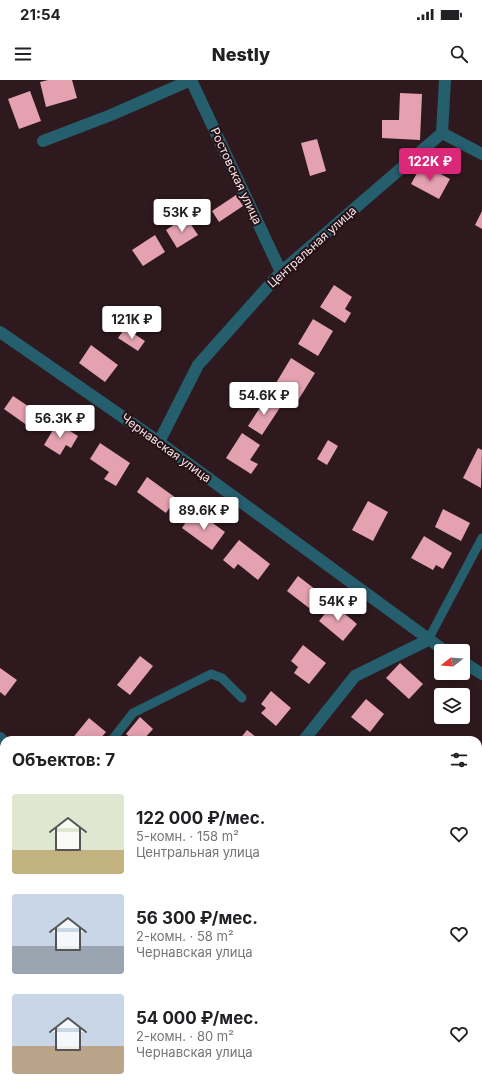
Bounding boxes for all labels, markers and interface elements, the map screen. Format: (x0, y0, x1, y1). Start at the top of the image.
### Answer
text: 21:54 (20, 5, 61, 24)
icon: menu (12, 43, 34, 65)
icon: search (448, 43, 470, 65)
text: Nestly (212, 44, 270, 65)
street label: Ростовская улица (207, 125, 265, 227)
pin: 122K ₽ (397, 148, 463, 182)
text: 122K ₽ (408, 153, 452, 169)
pin: 53K ₽ (154, 199, 210, 233)
street label: Центральная улица (264, 203, 359, 290)
text: 53K ₽ (163, 204, 201, 220)
pin: 121K ₽ (99, 306, 165, 340)
text: 121K ₽ (111, 311, 153, 327)
pin: 54.6K ₽ (227, 382, 301, 416)
text: 54.6K ₽ (238, 387, 290, 403)
pin: 56.3K ₽ (23, 405, 97, 439)
text: 56.3K ₽ (35, 410, 85, 426)
street label: Чернавская улица (118, 410, 214, 485)
pin: 89.6K ₽ (167, 497, 241, 531)
text: 89.6K ₽ (179, 502, 230, 518)
pin: 54K ₽ (310, 588, 366, 622)
text: 54K ₽ (318, 593, 358, 609)
north arrow (434, 644, 470, 680)
map controls (434, 644, 470, 724)
button: layers (434, 688, 470, 724)
icon: filters (448, 749, 470, 771)
text: Объектов: 7 (12, 750, 115, 770)
text: 122 000 ₽/мес. (136, 808, 265, 828)
icon: home (44, 810, 92, 858)
icon: heart (448, 823, 470, 845)
text: 5-комн. · 158 m² (136, 828, 239, 844)
text: Центральная улица (136, 844, 260, 860)
text: 56 300 ₽/мес. (136, 908, 258, 928)
icon: home (44, 910, 92, 958)
icon: heart (448, 923, 470, 945)
text: 2-комн. · 58 m² (136, 928, 234, 944)
text: Чернавская улица (136, 944, 253, 960)
text: 54 000 ₽/мес. (136, 1008, 259, 1028)
icon: home (44, 1010, 92, 1058)
icon: heart (448, 1023, 470, 1045)
text: 2-комн. · 80 m² (136, 1028, 234, 1044)
text: Чернавская улица (136, 1044, 253, 1060)

